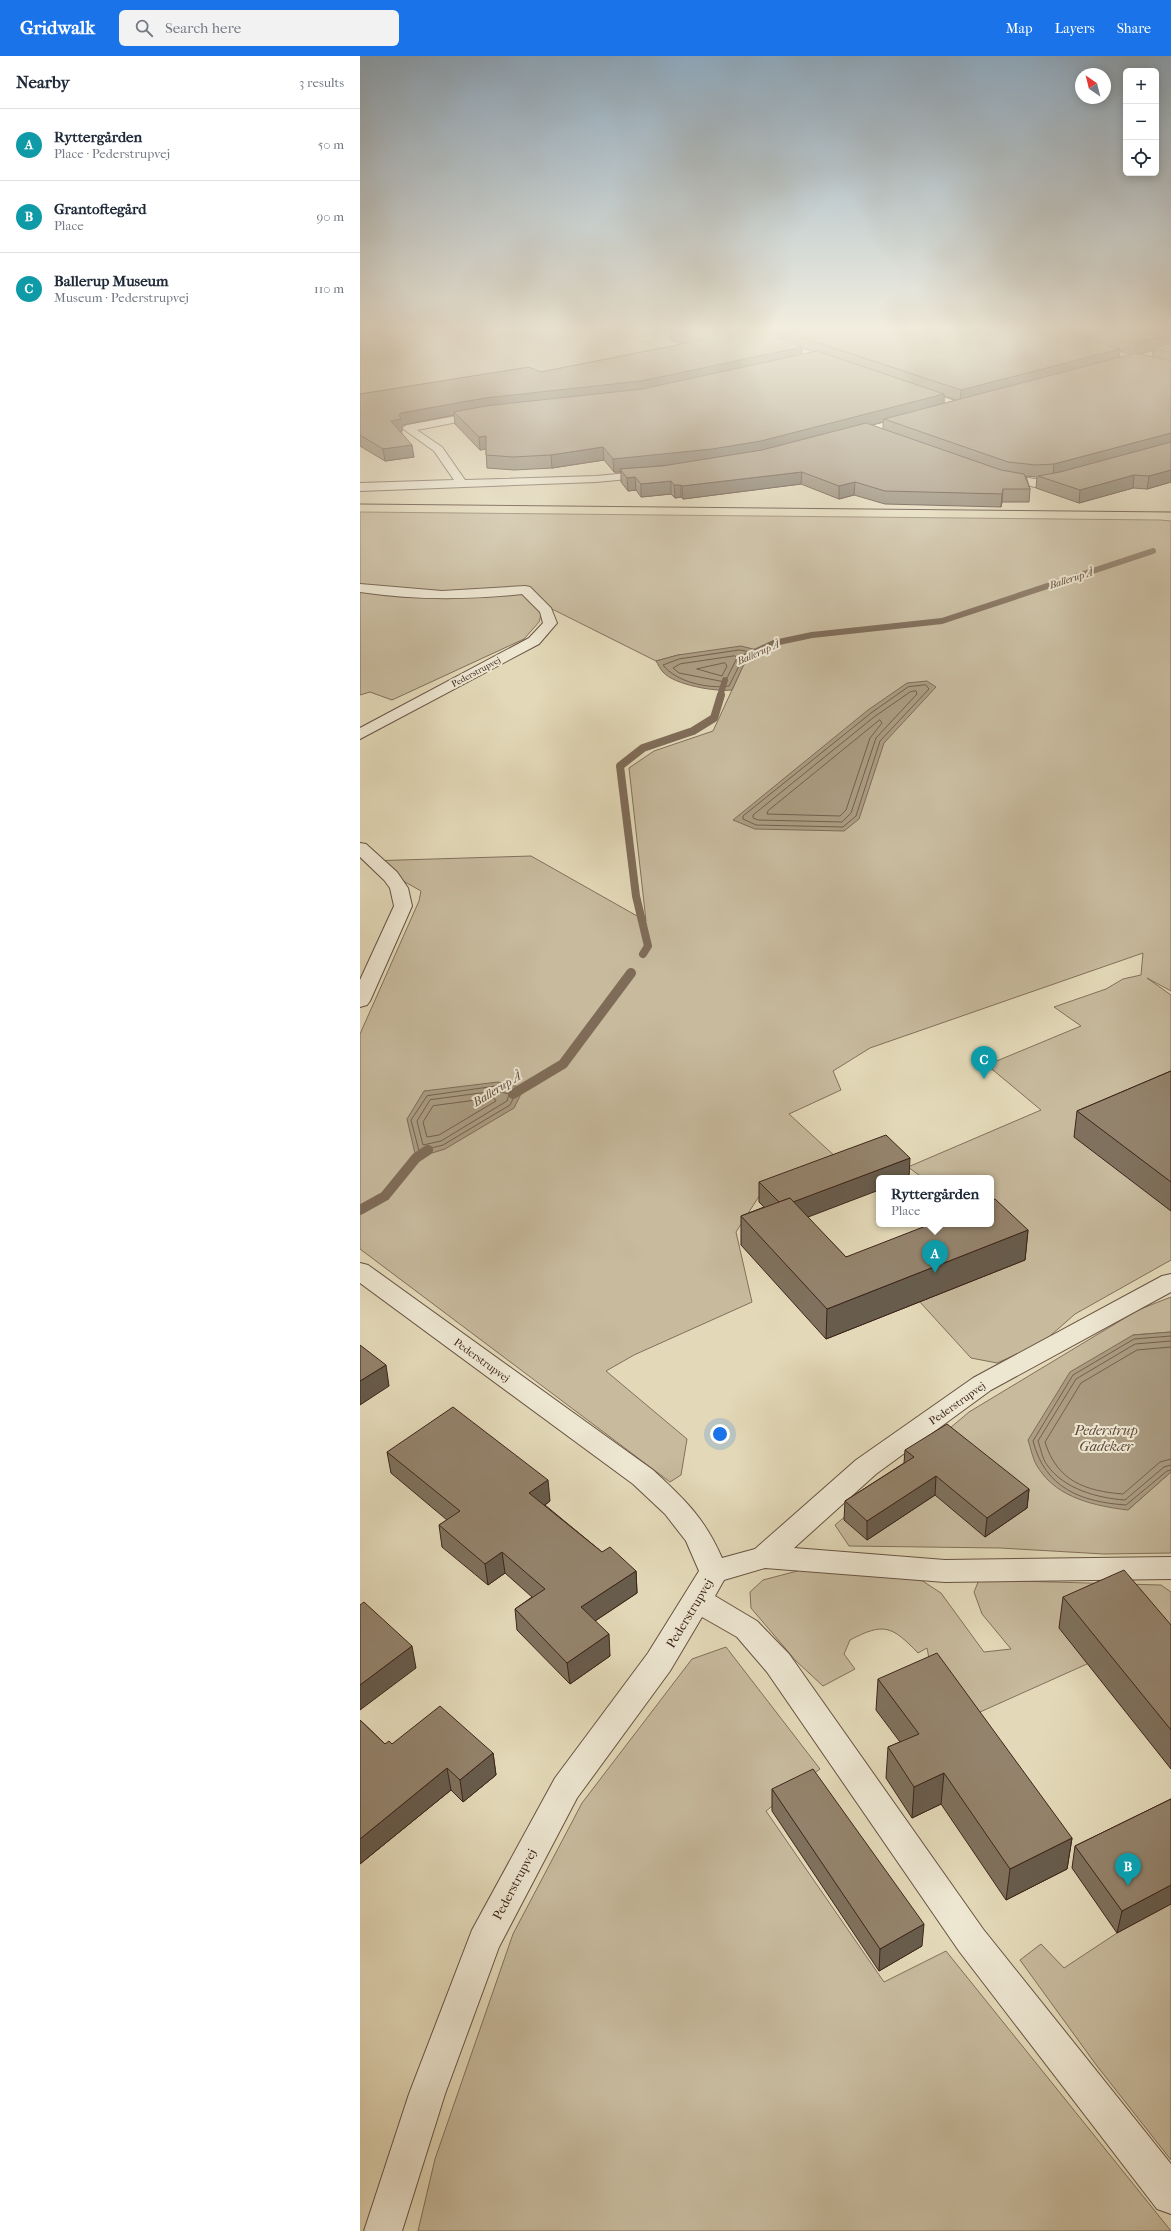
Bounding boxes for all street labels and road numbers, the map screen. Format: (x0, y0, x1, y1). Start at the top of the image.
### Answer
street label: Pederstrupvej (450, 655, 502, 689)
street label: Pederstrupvej (451, 1336, 512, 1385)
street label: Pederstrupvej (926, 1379, 988, 1428)
street label: Pederstrupvej (663, 1576, 716, 1651)
street label: Pederstrupvej (489, 1846, 539, 1922)

